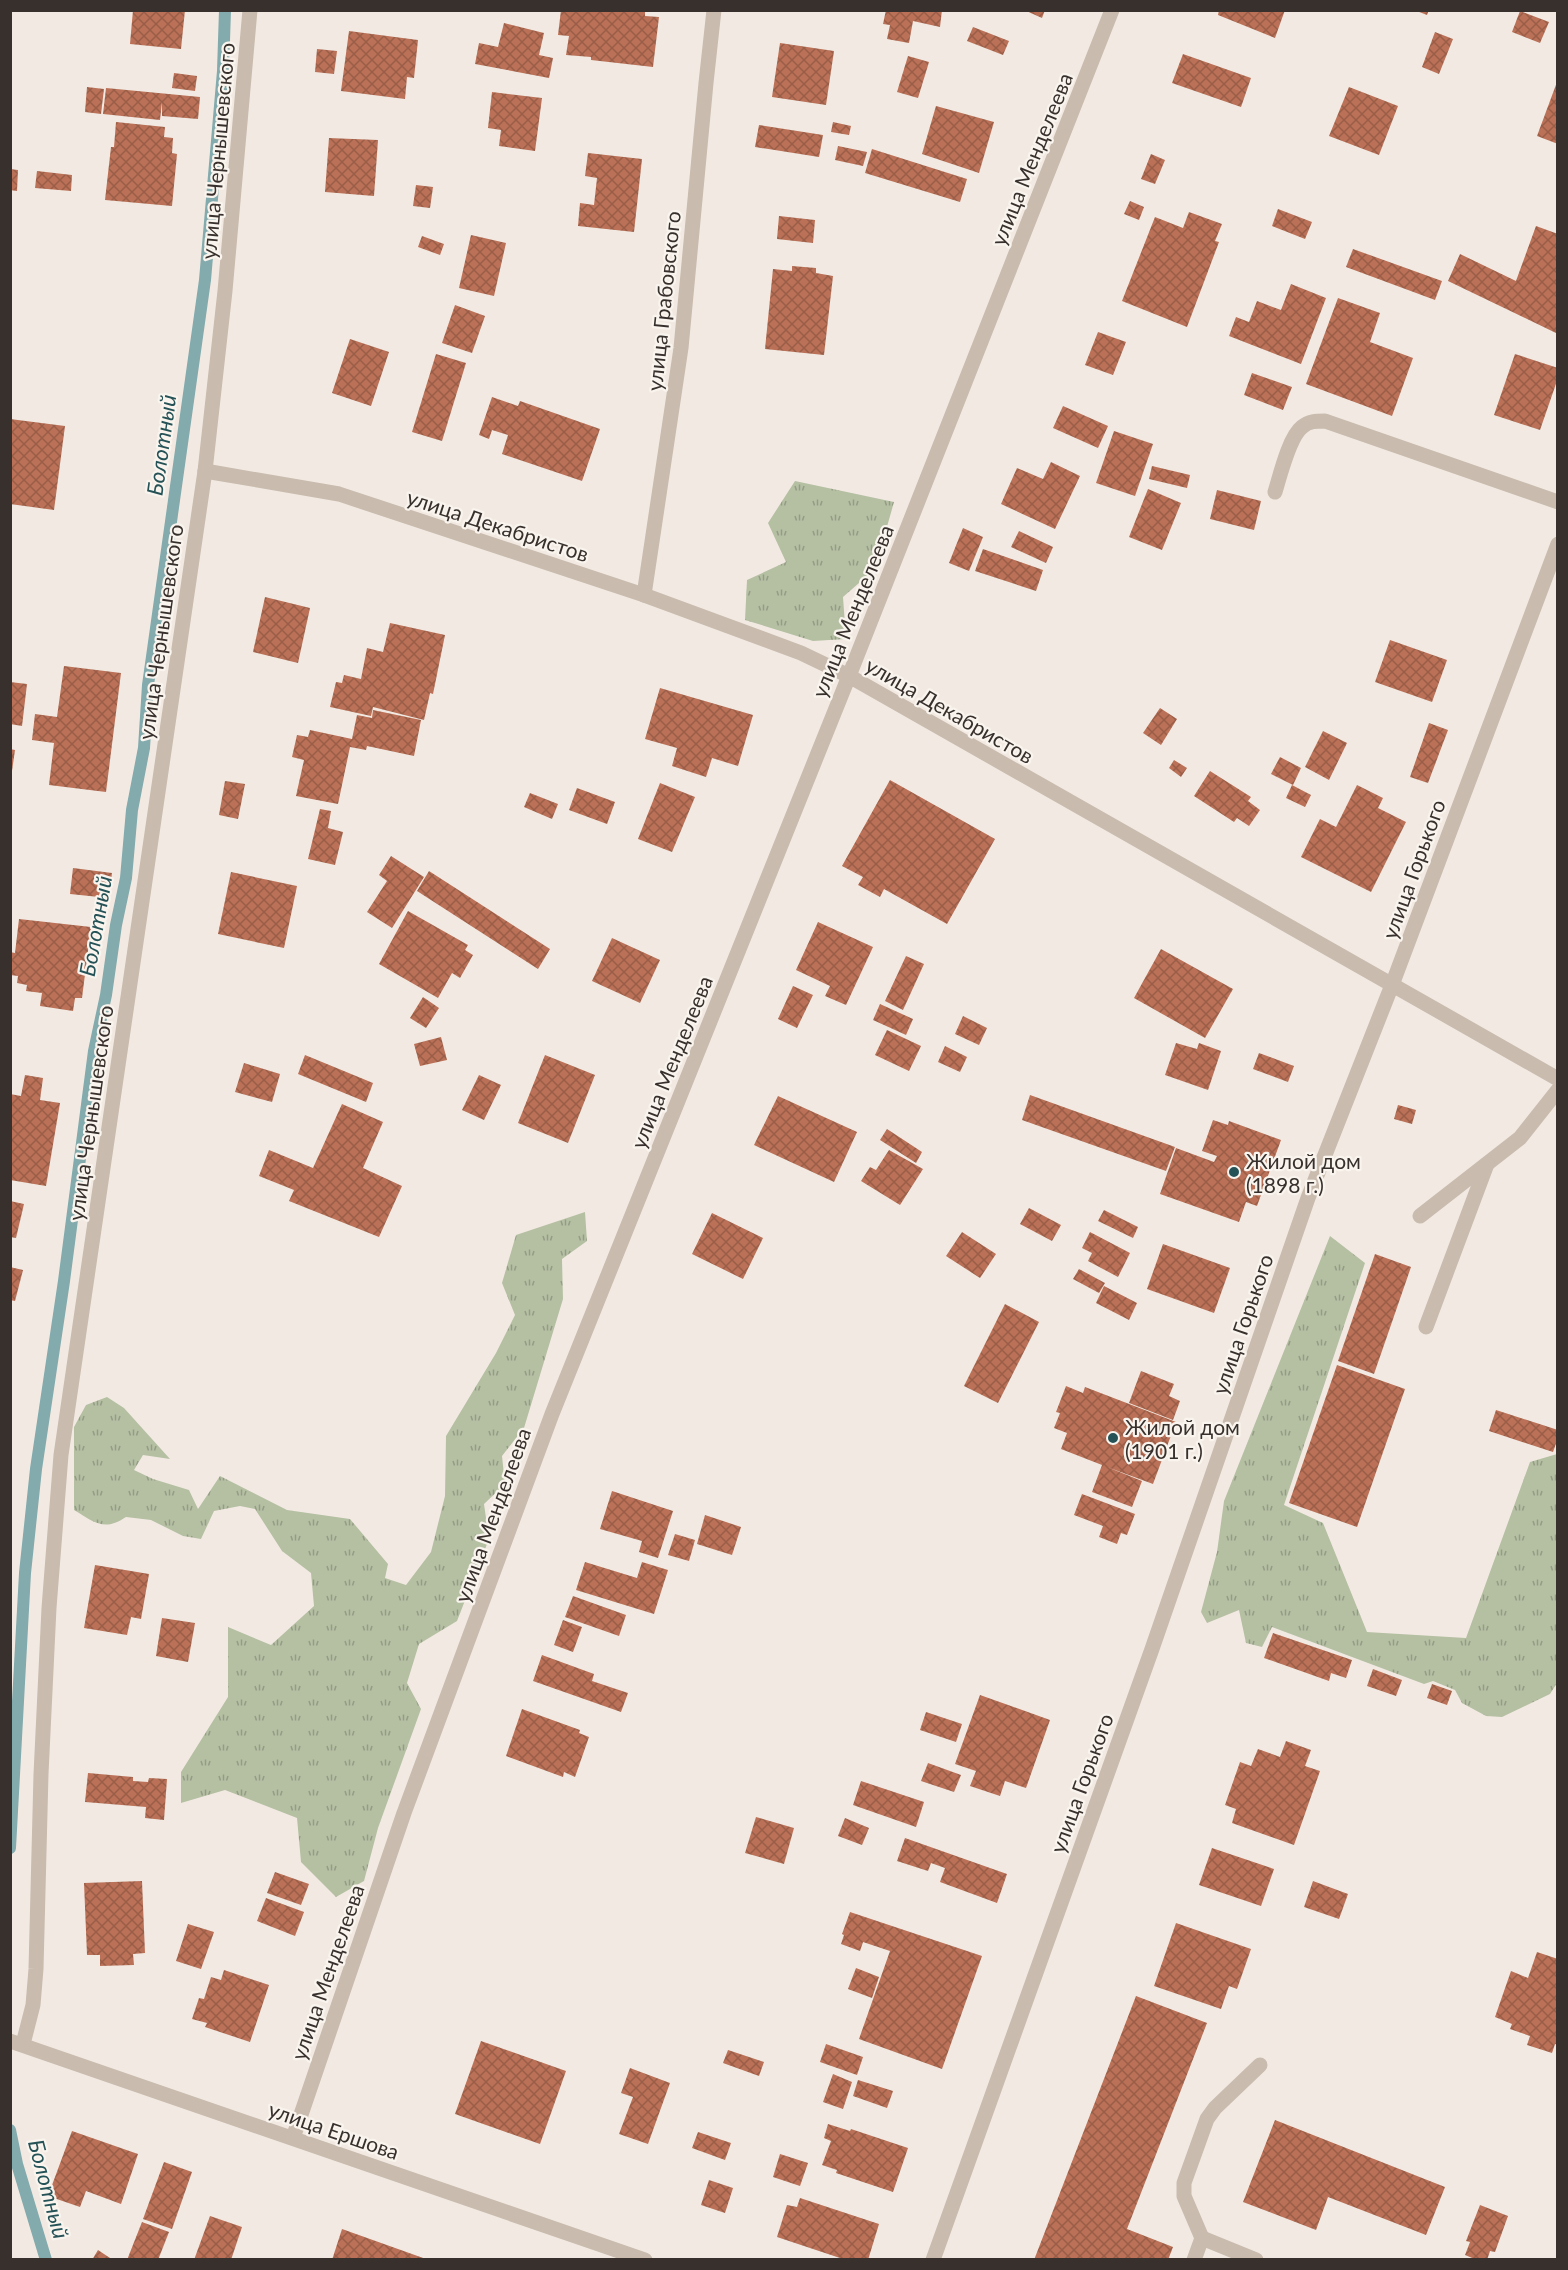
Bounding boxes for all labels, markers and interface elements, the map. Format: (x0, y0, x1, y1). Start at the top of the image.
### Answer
street label: улица Чернышевского (195, 42, 239, 260)
street label: улица Менделеева (985, 69, 1077, 249)
street label: улица Грабовского (641, 210, 685, 392)
water label: Болотный (141, 393, 181, 497)
street label: улица Декабристов (404, 484, 592, 566)
street label: улица Менделеева (806, 521, 898, 701)
street label: улица Чернышевского (132, 523, 188, 741)
street label: улица Декабристов (862, 652, 1038, 768)
street label: улица Горького (1376, 796, 1450, 942)
water label: Болотный (73, 874, 117, 978)
street label: улица Менделеева (625, 972, 717, 1152)
street label: улица Чернышевского (62, 1004, 118, 1222)
place label: Жилой дом (1898 г.) (1246, 1148, 1361, 1197)
marker: Жилой дом (1898 г.) (1227, 1165, 1241, 1179)
street label: улица Горького (1206, 1251, 1278, 1397)
place label: Жилой дом (1901 г.) (1125, 1414, 1240, 1463)
street label: улица Менделеева (449, 1424, 535, 1606)
marker: Жилой дом (1901 г.) (1106, 1431, 1120, 1445)
street label: улица Горького (1044, 1710, 1118, 1856)
street label: улица Менделеева (285, 1881, 369, 2063)
street label: улица Ершова (265, 2096, 403, 2164)
water label: Болотный (23, 2136, 75, 2242)

